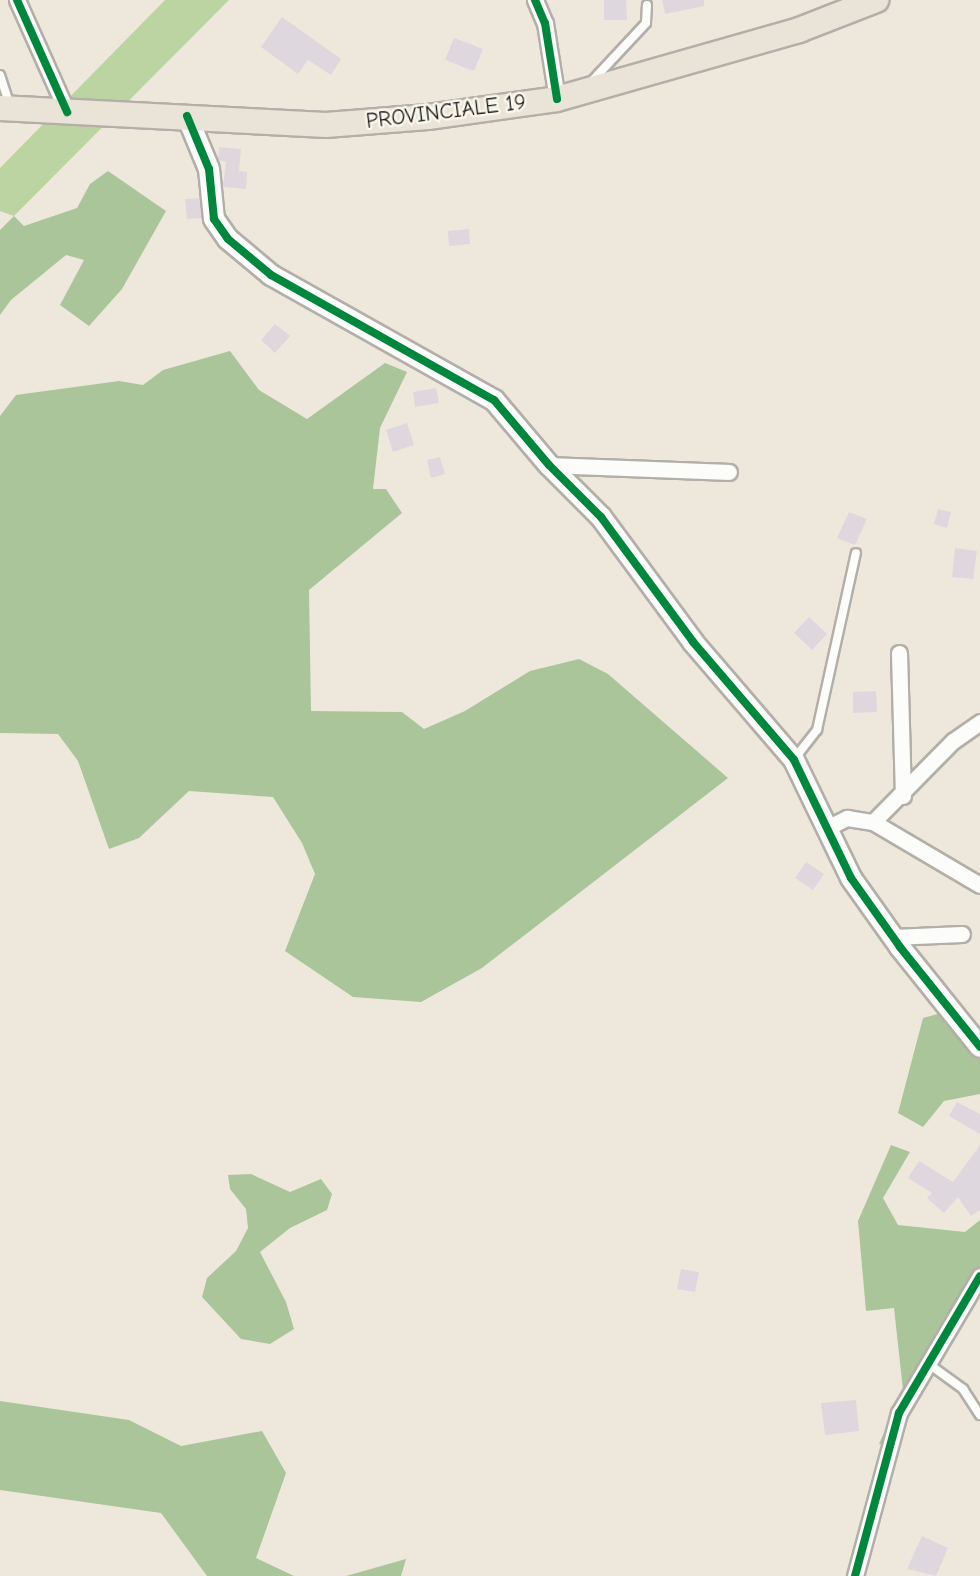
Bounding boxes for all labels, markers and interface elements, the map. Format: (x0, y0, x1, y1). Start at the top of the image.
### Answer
street label: PROVINCIALE 19 (365, 89, 527, 135)

